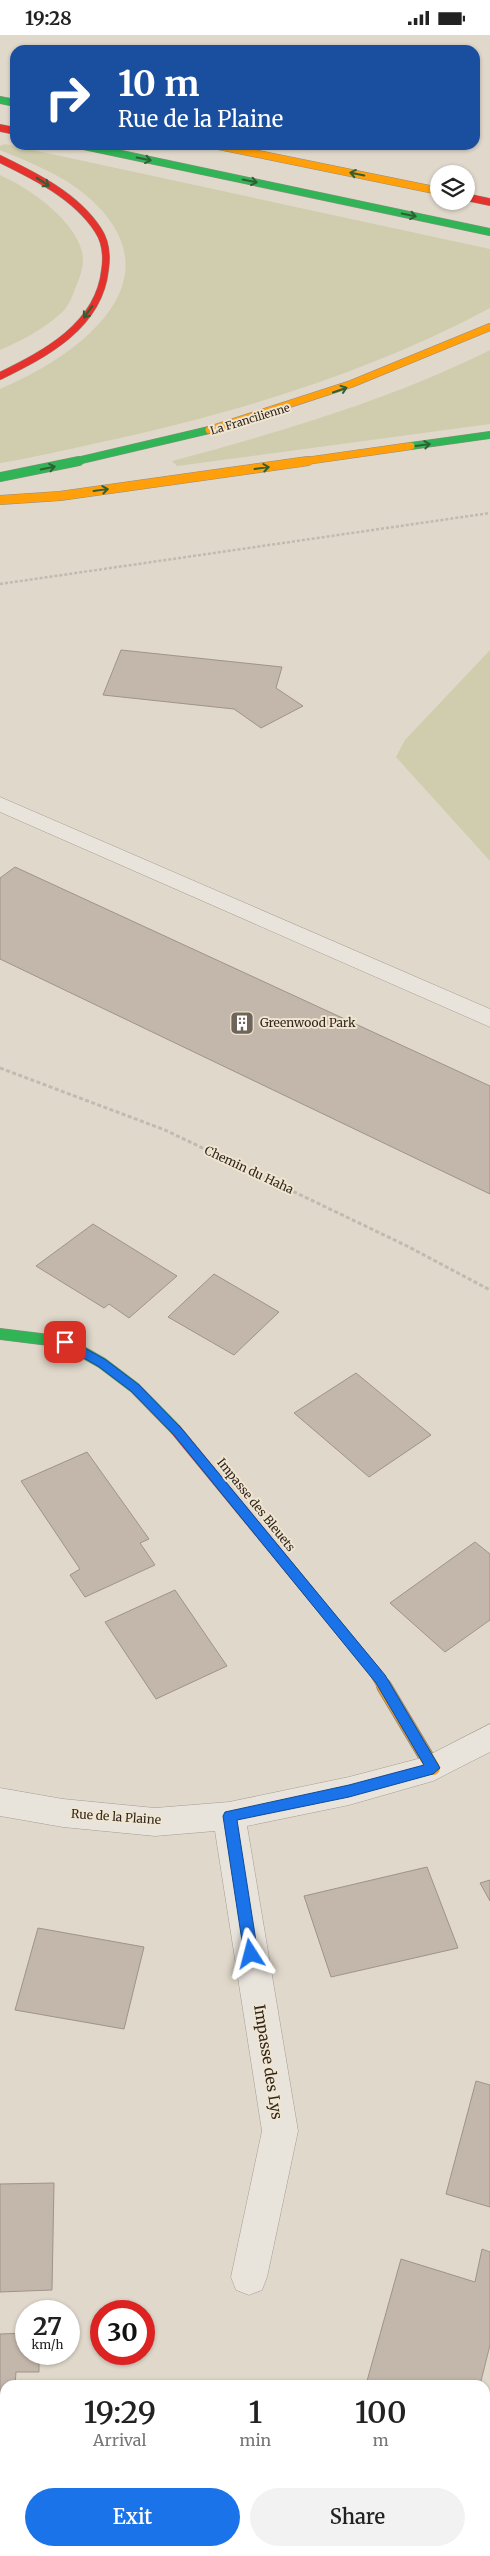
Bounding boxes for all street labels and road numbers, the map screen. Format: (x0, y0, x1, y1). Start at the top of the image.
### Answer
street label: La Francilienne (209, 400, 292, 438)
street label: Chemin du Haha (202, 1142, 297, 1197)
street label: Impasse des Bleuets (214, 1455, 299, 1554)
street label: Rue de la Plaine (71, 1806, 161, 1827)
street label: Impasse des Lys (250, 2003, 287, 2121)

